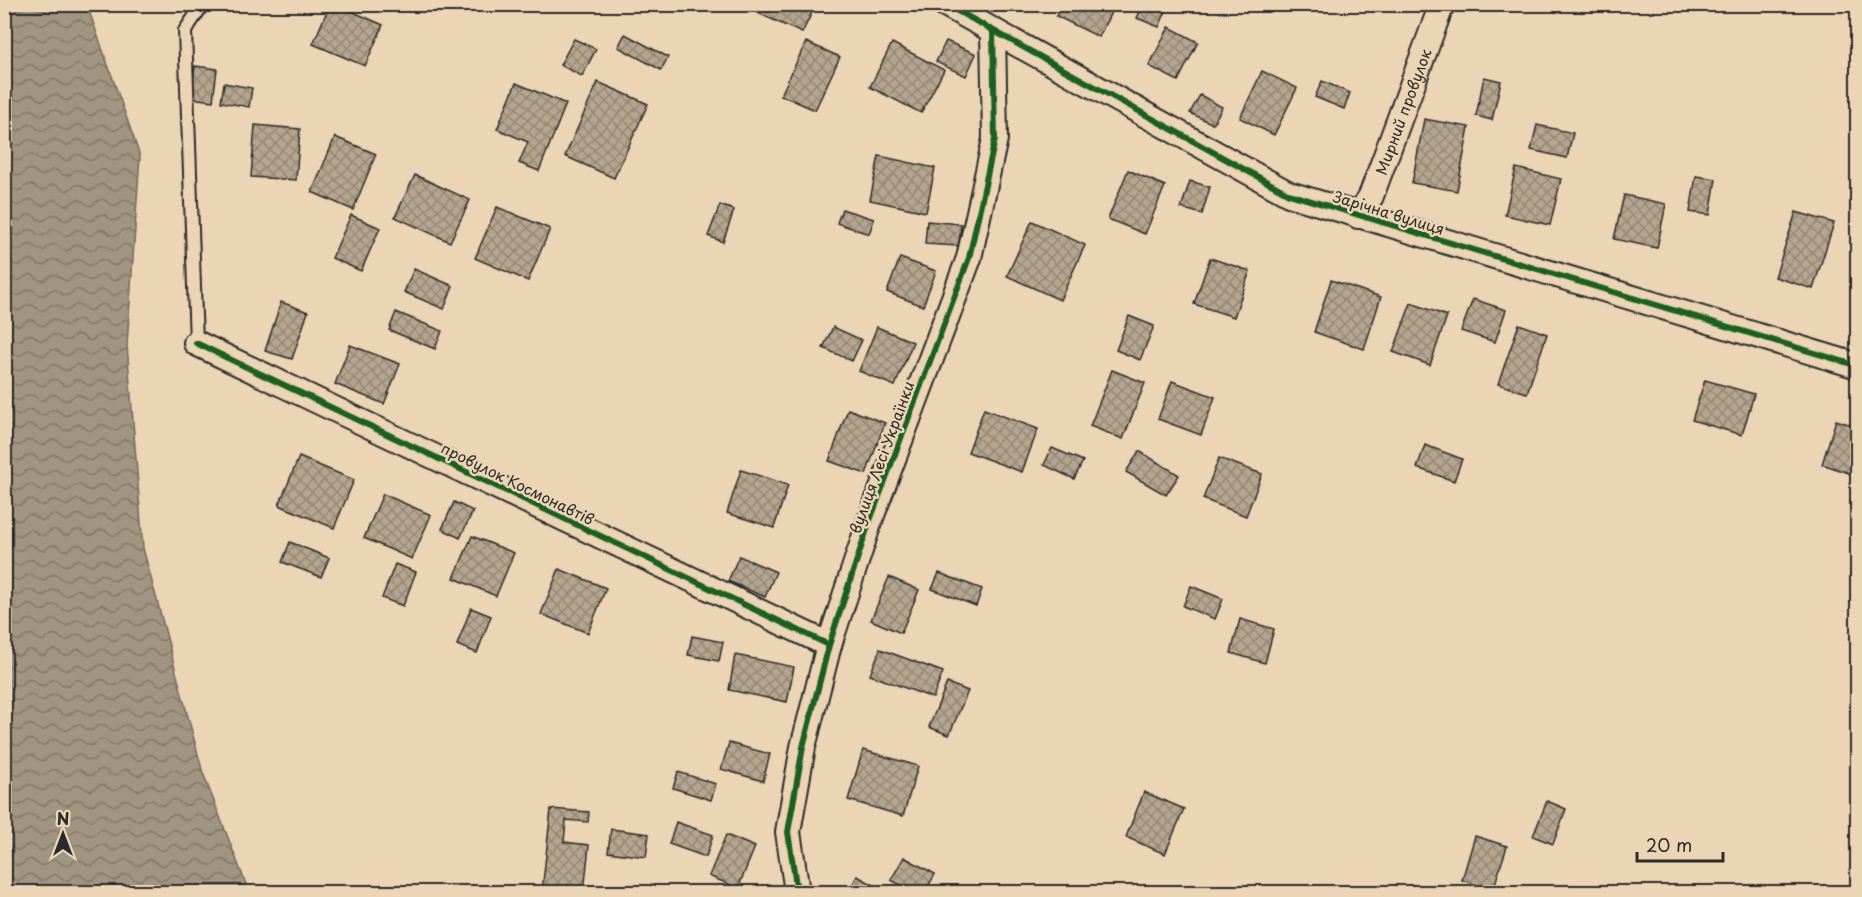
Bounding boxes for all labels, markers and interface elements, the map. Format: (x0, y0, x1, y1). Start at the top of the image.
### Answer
street label: Мирний провулок (1368, 45, 1436, 178)
street label: Зарічна вулиця (1331, 184, 1447, 240)
street label: вулиця Лесі Українки (843, 378, 919, 536)
street label: провулок Космонавтів (438, 436, 599, 530)
north arrow (33, 804, 93, 864)
text: N (57, 806, 69, 830)
scale bar (1637, 825, 1722, 863)
text: 20 m (1646, 831, 1692, 858)

